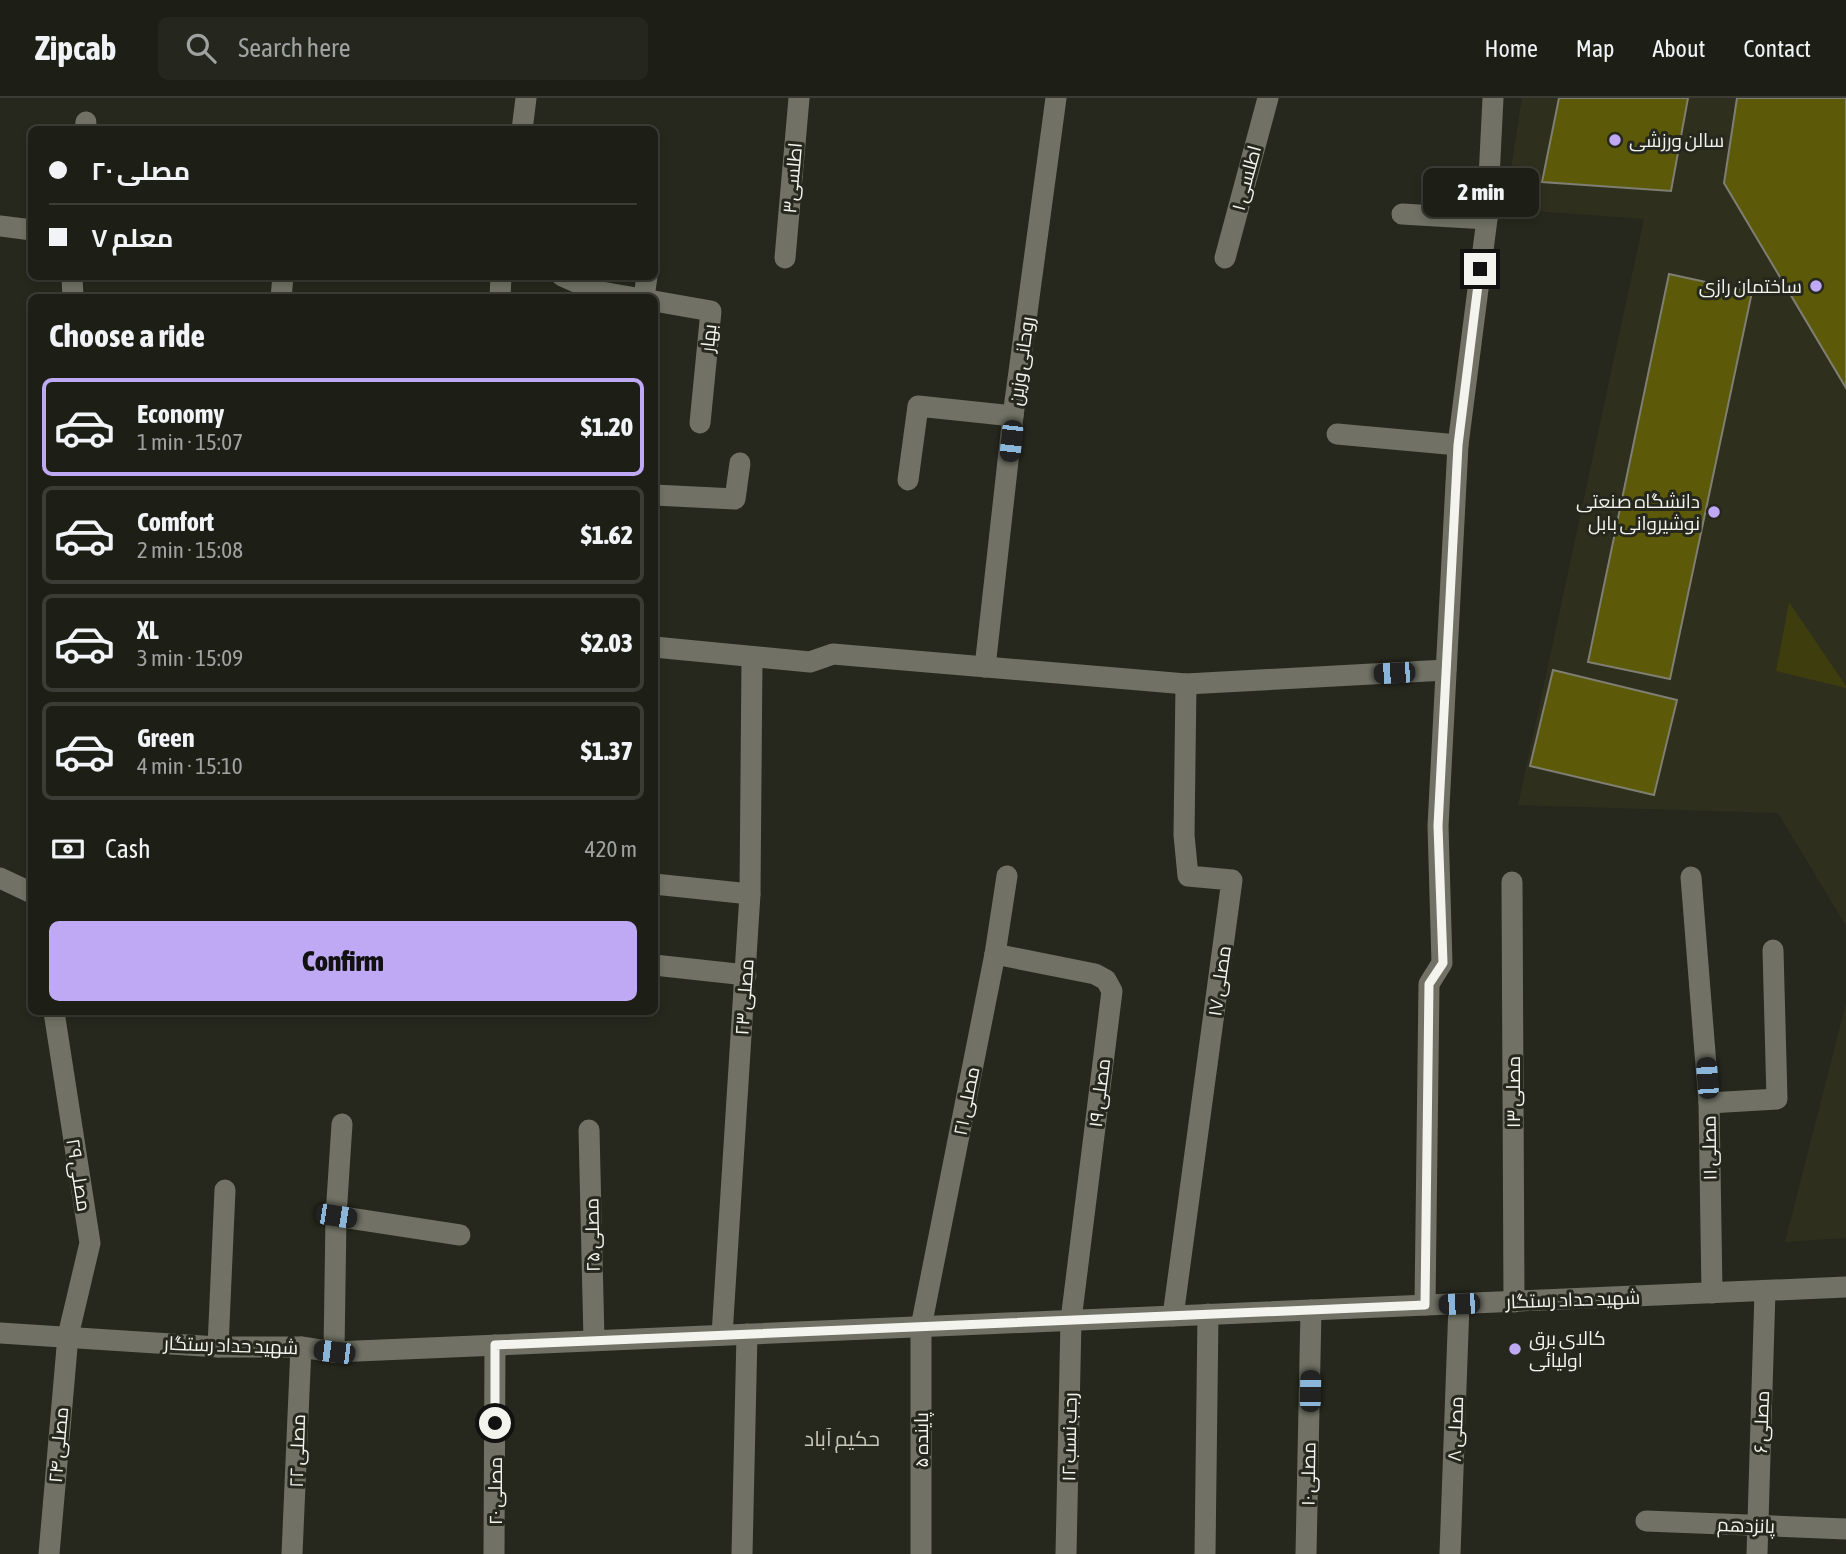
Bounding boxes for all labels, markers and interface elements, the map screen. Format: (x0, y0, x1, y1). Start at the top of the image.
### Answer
search box (158, 17, 648, 80)
text: Zipcab (35, 29, 116, 67)
icon: search (182, 29, 220, 67)
text: Search here (238, 33, 350, 63)
text: Home (1484, 35, 1538, 62)
text: Map (1576, 35, 1614, 62)
text: About (1652, 35, 1705, 62)
text: Contact (1743, 35, 1811, 62)
place label: سالن ورزشی (1629, 129, 1724, 152)
marker: سالن ورزشی (1607, 132, 1623, 148)
street label: اطلسی۳ (778, 142, 807, 214)
street label: اطلسی ۱ (1227, 143, 1266, 213)
text: مصلی ۲۰ (91, 156, 190, 186)
callout: 2 min (1422, 167, 1538, 216)
text: 2 min (1458, 179, 1504, 205)
text: معلم ۷ (91, 223, 173, 253)
route end (1464, 253, 1496, 285)
place label: ساختمان رازی (1699, 275, 1802, 298)
marker: ساختمان رازی (1808, 278, 1824, 294)
street label: روحانی وزین (1004, 315, 1039, 407)
text: Choose a ride (49, 317, 205, 354)
street label: بهار (695, 323, 721, 354)
icon: car (53, 396, 116, 459)
text: Economy (137, 399, 224, 429)
text: $1.20 (581, 412, 633, 442)
car (999, 419, 1024, 463)
text: 1 min · 15:07 (137, 429, 243, 455)
place label: دانشگاه صنعتی نوشیروانی بابل (1576, 490, 1700, 535)
icon: car (53, 504, 116, 567)
marker: دانشگاه صنعتی نوشیروانی بابل (1706, 504, 1722, 520)
text: Comfort (137, 507, 214, 537)
text: $1.62 (581, 520, 633, 550)
text: 2 min · 15:08 (137, 537, 243, 563)
icon: car (53, 612, 116, 675)
text: XL (137, 615, 159, 645)
text: $2.03 (581, 628, 633, 658)
text: 3 min · 15:09 (137, 645, 243, 671)
car (1373, 661, 1416, 685)
icon: car (53, 720, 116, 783)
text: Green (137, 723, 195, 753)
text: $1.37 (581, 736, 633, 766)
text: 4 min · 15:10 (137, 753, 243, 779)
icon: cash (49, 830, 87, 868)
text: Cash (105, 834, 151, 864)
text: 420 m (585, 836, 637, 862)
button: Confirm (49, 921, 637, 1001)
street label: مصلی ۱۷ (1203, 944, 1236, 1018)
street label: مصلی ۲۳ (730, 958, 759, 1036)
street label: مصلی ۱۳ (1502, 1056, 1525, 1128)
car (1696, 1056, 1719, 1100)
street label: مصلی ۱۹ (1084, 1057, 1115, 1129)
street label: مصلی ۲۱ (949, 1065, 984, 1137)
street label: مصلی ۱۱ (1697, 1115, 1722, 1181)
street label: مصلی ۲۹ (61, 1137, 96, 1213)
street label: مصلی ۲۵ (580, 1198, 605, 1272)
car (314, 1202, 359, 1230)
street label: شهید حداد رستگار (1504, 1286, 1641, 1313)
car (1438, 1293, 1481, 1315)
place label: کالای برق اولیائی (1529, 1327, 1606, 1372)
street label: شهید حداد رستگار (162, 1332, 299, 1359)
car (312, 1339, 357, 1365)
marker: کالای برق اولیائی (1507, 1341, 1523, 1357)
car (1300, 1370, 1321, 1412)
street label: مصلی ۶ (1749, 1390, 1774, 1454)
street label: رجب نسب ۱۲ (1057, 1392, 1082, 1482)
street label: مصلی ۸ (1443, 1396, 1468, 1462)
street label: مصلی ۲۴ (44, 1406, 73, 1484)
route start (479, 1407, 511, 1439)
street label: پاینده ۵ (910, 1412, 934, 1468)
street label: مصلی ۲۲ (285, 1414, 310, 1488)
district label: حکیم آباد (804, 1426, 880, 1453)
street label: مصلی ۱۰ (1296, 1442, 1321, 1506)
street label: مصلی ۲۰ (484, 1457, 507, 1525)
street label: پانزدهم (1716, 1513, 1776, 1540)

